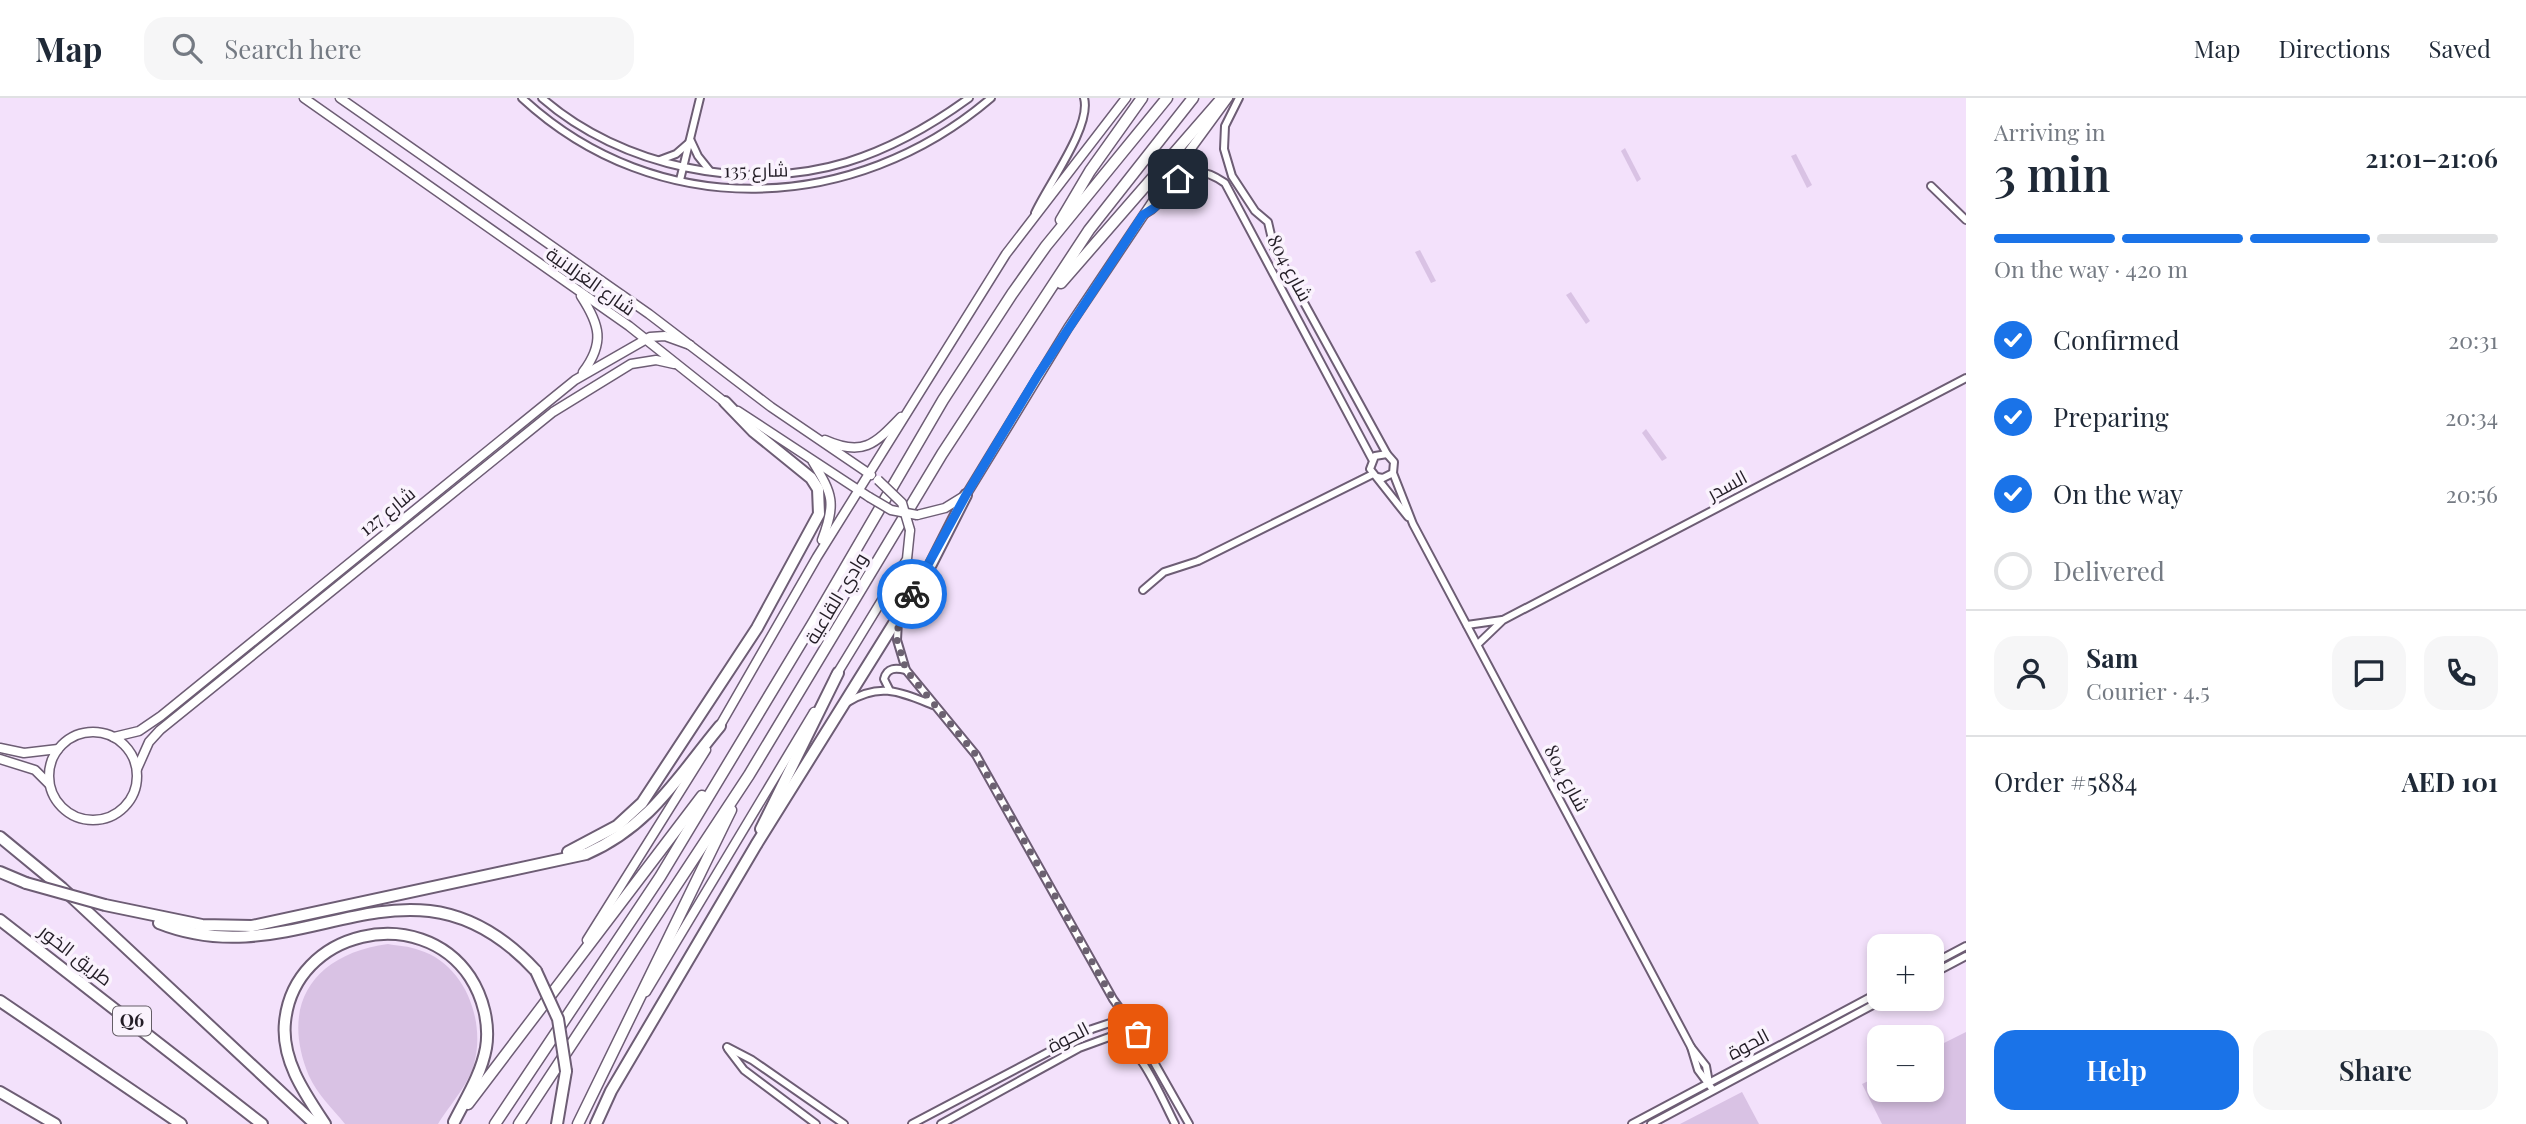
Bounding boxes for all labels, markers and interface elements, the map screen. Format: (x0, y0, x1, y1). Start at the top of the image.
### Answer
search box (144, 17, 634, 80)
text: Map (35, 26, 102, 70)
icon: search (168, 29, 206, 67)
text: Search here (224, 31, 362, 66)
text: Map (2194, 32, 2240, 64)
text: Directions (2278, 32, 2391, 64)
text: Saved (2429, 32, 2491, 64)
text: Arriving in (1994, 116, 2106, 147)
text: 21:01–21:06 (2365, 140, 2498, 175)
text: 3 min (1994, 142, 2110, 204)
pin (1148, 149, 1208, 209)
street label: شارع 135 (723, 155, 789, 185)
icon: home (1159, 160, 1197, 198)
street label: شارع 804 (1261, 230, 1319, 306)
street label: شارع الغزلانية (541, 240, 641, 322)
text: On the way · 420 m (1994, 253, 2188, 284)
icon: check (1994, 321, 2032, 359)
text: Confirmed (2053, 322, 2180, 357)
text: 20:31 (2448, 324, 2498, 355)
icon: check (1994, 398, 2032, 436)
text: Preparing (2053, 399, 2169, 434)
text: 20:34 (2445, 401, 2498, 432)
street label: السدر (1701, 463, 1751, 506)
icon: check (1994, 475, 2032, 513)
text: On the way (2053, 476, 2183, 511)
text: 20:56 (2446, 478, 2498, 509)
street label: شارع 127 (353, 480, 421, 542)
street label: وادي القاعية (798, 547, 875, 650)
text: Delivered (2053, 553, 2165, 588)
courier (877, 559, 947, 629)
icon: bike (893, 575, 931, 613)
button: person (1994, 636, 2068, 710)
button: chat (2332, 636, 2406, 710)
button: phone (2424, 636, 2498, 710)
text: Sam (2086, 640, 2138, 675)
text: Courier · 4.5 (2086, 675, 2210, 706)
street label: شارع 804 (1538, 740, 1596, 816)
text: Order #5884 (1994, 764, 2137, 799)
text: AED 101 (2402, 764, 2498, 799)
street label: طريق الخور (33, 917, 118, 992)
map controls (1867, 934, 1944, 1102)
button: + (1867, 934, 1944, 1011)
pin (1108, 1004, 1168, 1064)
road number: Q6 (113, 1006, 151, 1036)
street label: الحوة (1042, 1015, 1093, 1058)
icon: bag (1119, 1015, 1157, 1053)
street label: الحوة (1722, 1021, 1773, 1065)
button: − (1867, 1025, 1944, 1102)
button: Help (1994, 1030, 2239, 1110)
button: Share (2253, 1030, 2498, 1110)

